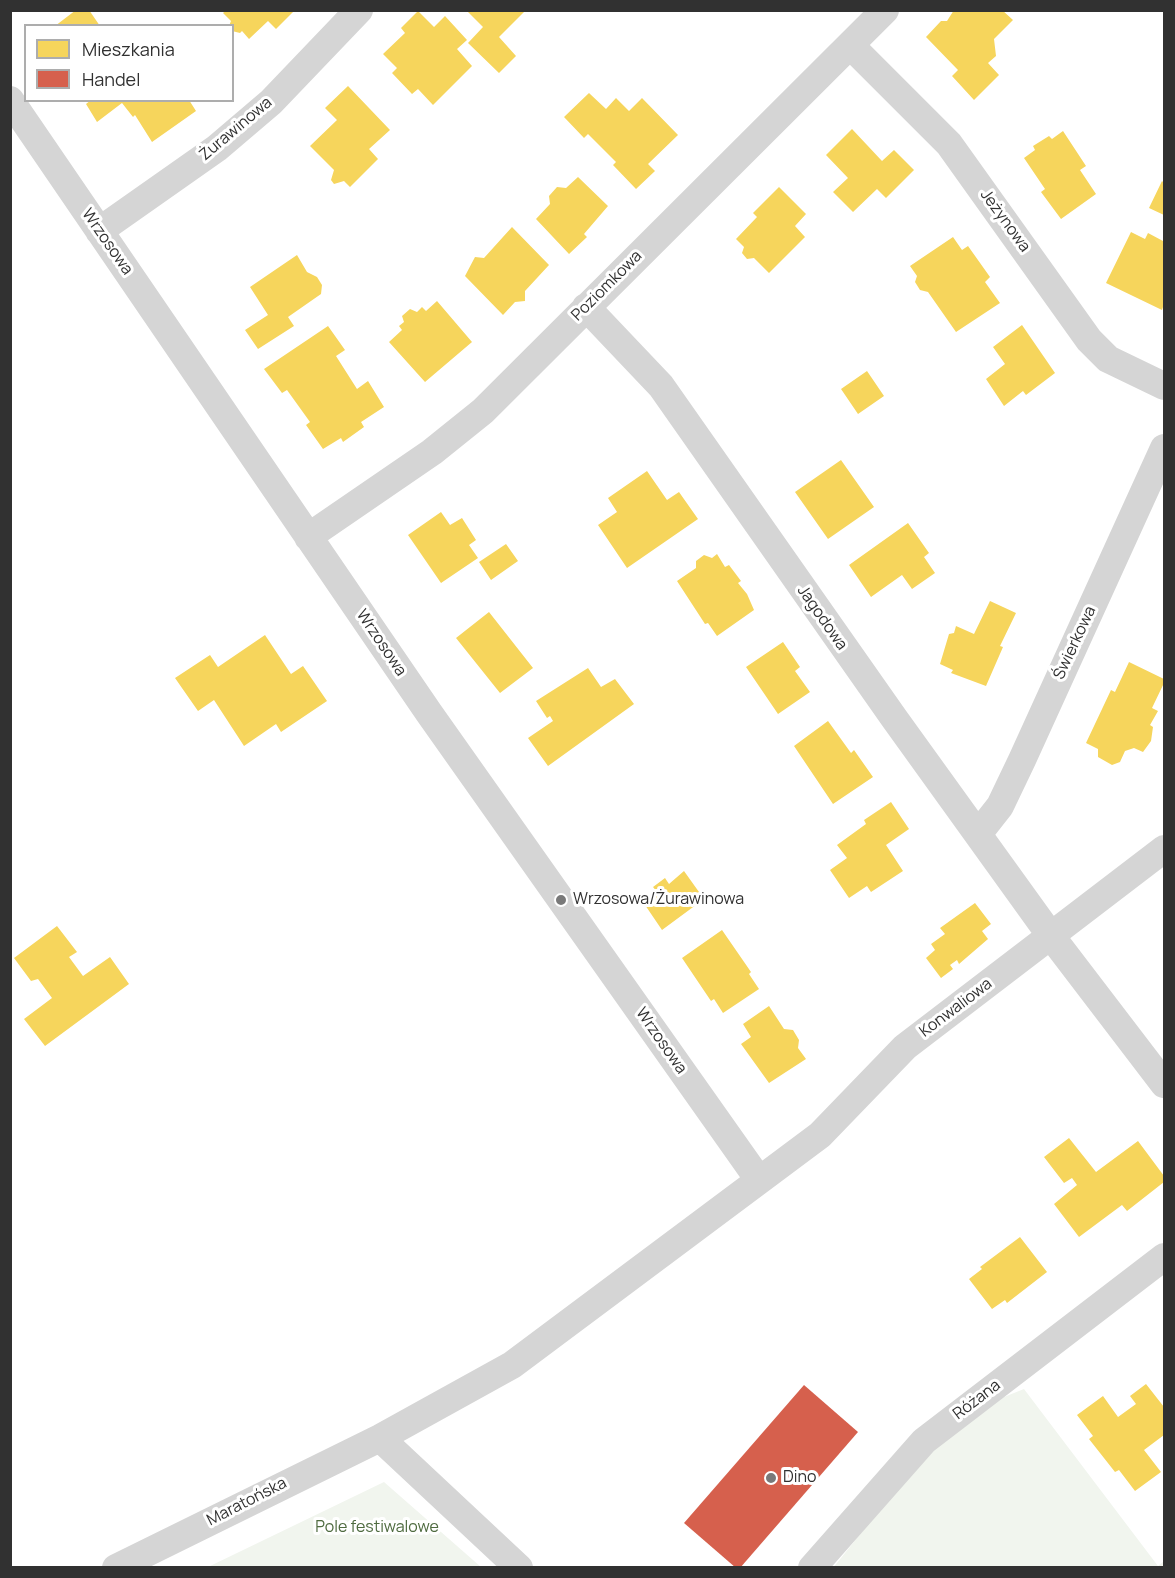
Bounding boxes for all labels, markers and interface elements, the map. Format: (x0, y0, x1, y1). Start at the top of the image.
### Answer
legend (24, 24, 234, 102)
text: Mieszkania (82, 37, 175, 61)
text: Handel (82, 67, 140, 91)
street label: Żurawinowa (196, 93, 276, 165)
street label: Jeżynowa (976, 186, 1034, 256)
street label: Wrzosowa (77, 205, 137, 279)
street label: Poziomkowa (568, 247, 646, 325)
street label: Jagodowa (793, 582, 851, 654)
street label: Świerkowa (1050, 603, 1100, 683)
street label: Wrzosowa (352, 606, 410, 680)
place label: Wrzosowa/Żurawinowa (573, 890, 744, 910)
marker: Wrzosowa/Żurawinowa (554, 893, 568, 907)
street label: Konwaliowa (916, 975, 996, 1041)
street label: Wrzosowa (631, 1004, 691, 1078)
street label: Różana (949, 1376, 1005, 1424)
place label: Dino (783, 1468, 816, 1488)
marker: Dino (764, 1471, 778, 1485)
street label: Maratońska (204, 1474, 290, 1530)
park label: Pole festiwalowe (315, 1518, 439, 1538)

